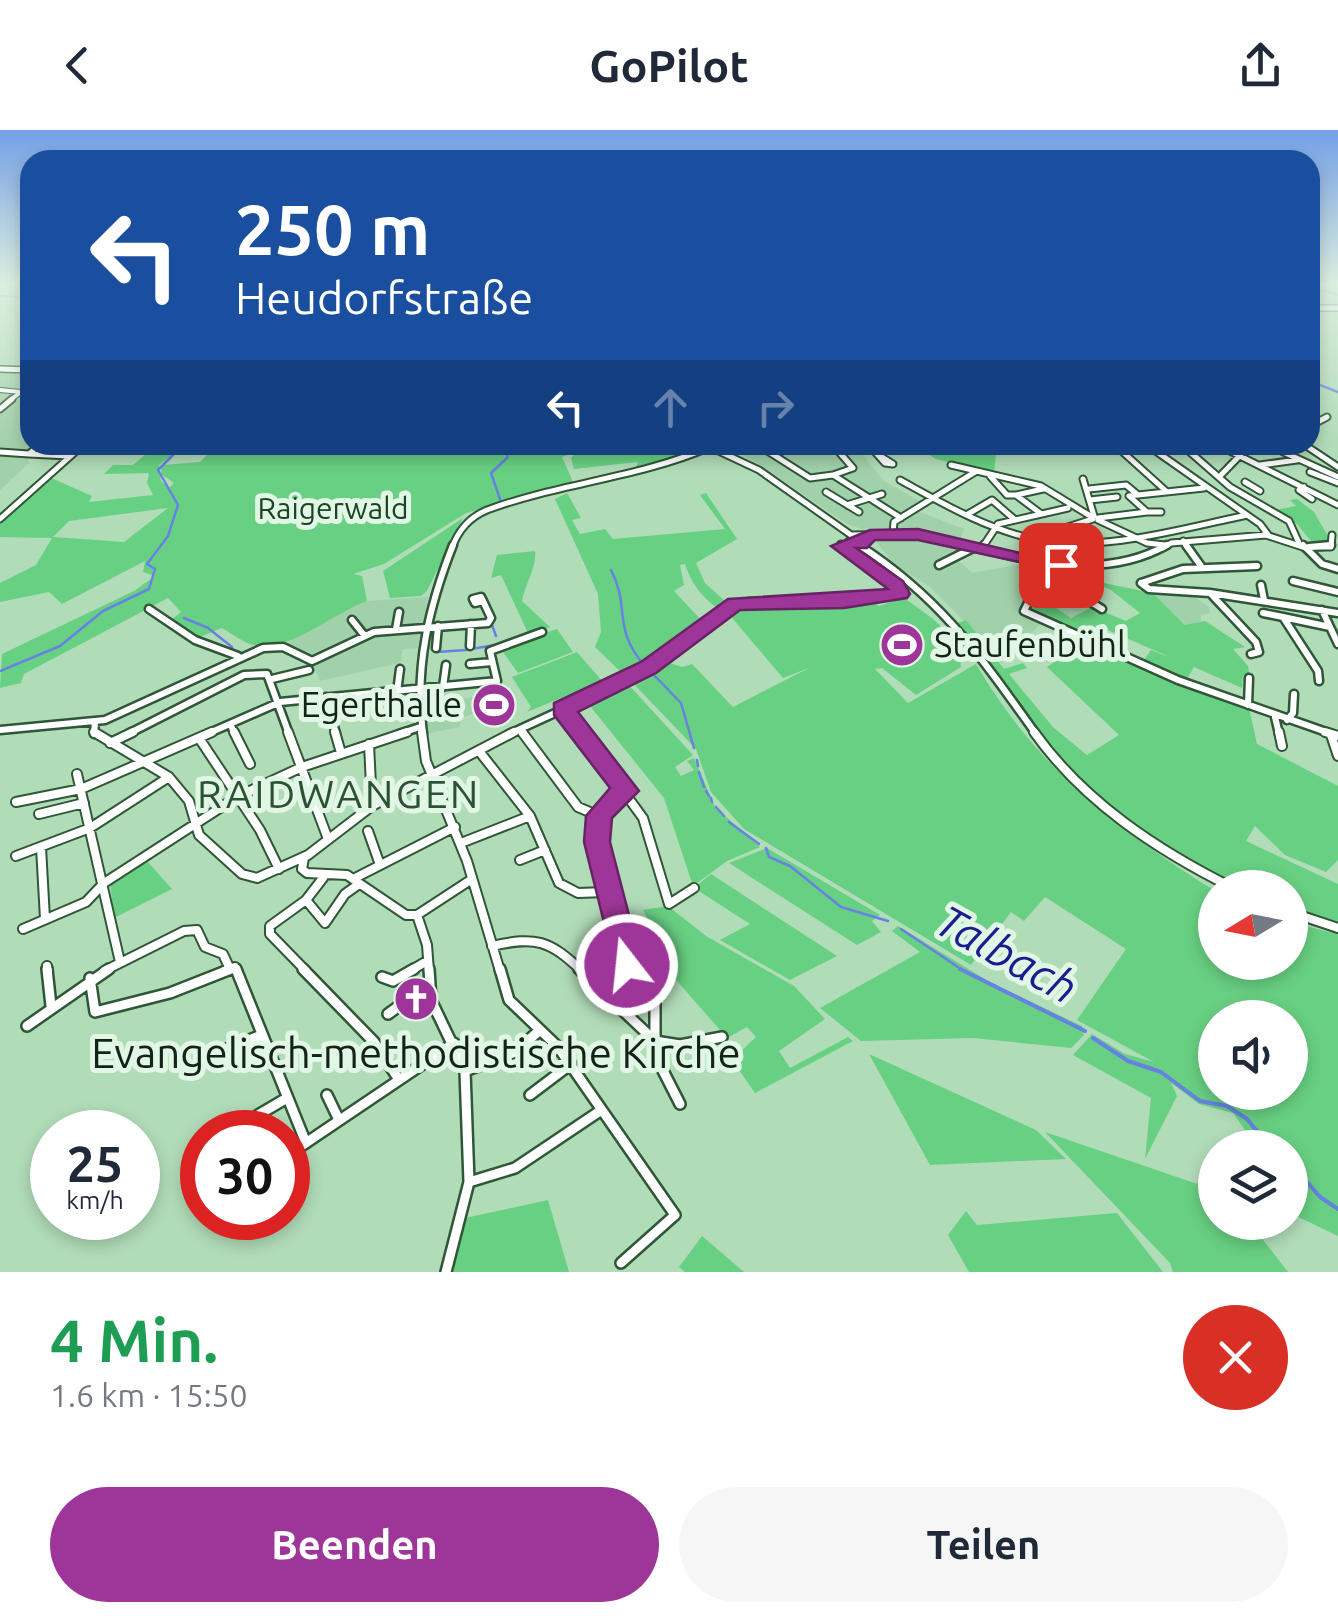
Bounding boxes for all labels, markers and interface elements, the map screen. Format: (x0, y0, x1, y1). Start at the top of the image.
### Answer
icon: back (50, 38, 105, 93)
icon: share (1233, 38, 1288, 93)
text: GoPilot (589, 40, 749, 91)
icon: left (70, 190, 200, 320)
text: 250 m (235, 190, 430, 268)
text: Heudorfstraße (235, 272, 533, 323)
icon: left (538, 380, 593, 435)
icon: ahead (643, 380, 698, 435)
icon: right (748, 380, 803, 435)
park label: Raigerwald (257, 491, 409, 525)
pin (1019, 523, 1104, 608)
icon: arrive (1034, 538, 1089, 593)
sports icon: Staufenbühl (879, 622, 925, 668)
place label: Staufenbühl (934, 624, 1126, 664)
sports icon: Egerthalle (471, 682, 517, 728)
place label: Egerthalle (301, 684, 462, 724)
district label: RAIDWANGEN (197, 771, 481, 816)
north arrow (1198, 870, 1308, 980)
map controls (1198, 870, 1308, 1240)
water label: Talbach (928, 894, 1087, 1013)
position arrow (575, 913, 679, 1017)
church icon: Evangelisch-methodistische Kirche (393, 976, 439, 1022)
button: sound (1198, 1000, 1308, 1110)
place label: Evangelisch-methodistische Kirche (91, 1029, 741, 1076)
speed limit sign: 30 (180, 1110, 310, 1240)
button: layers (1198, 1130, 1308, 1240)
text: 25 (67, 1135, 123, 1191)
text: km/h (66, 1186, 124, 1214)
button: close (1183, 1305, 1288, 1410)
text: 4 Min. (50, 1306, 218, 1373)
text: 1.6 km · 15:50 (50, 1377, 248, 1413)
button: Beenden (50, 1487, 659, 1602)
button: Teilen (679, 1487, 1288, 1602)

